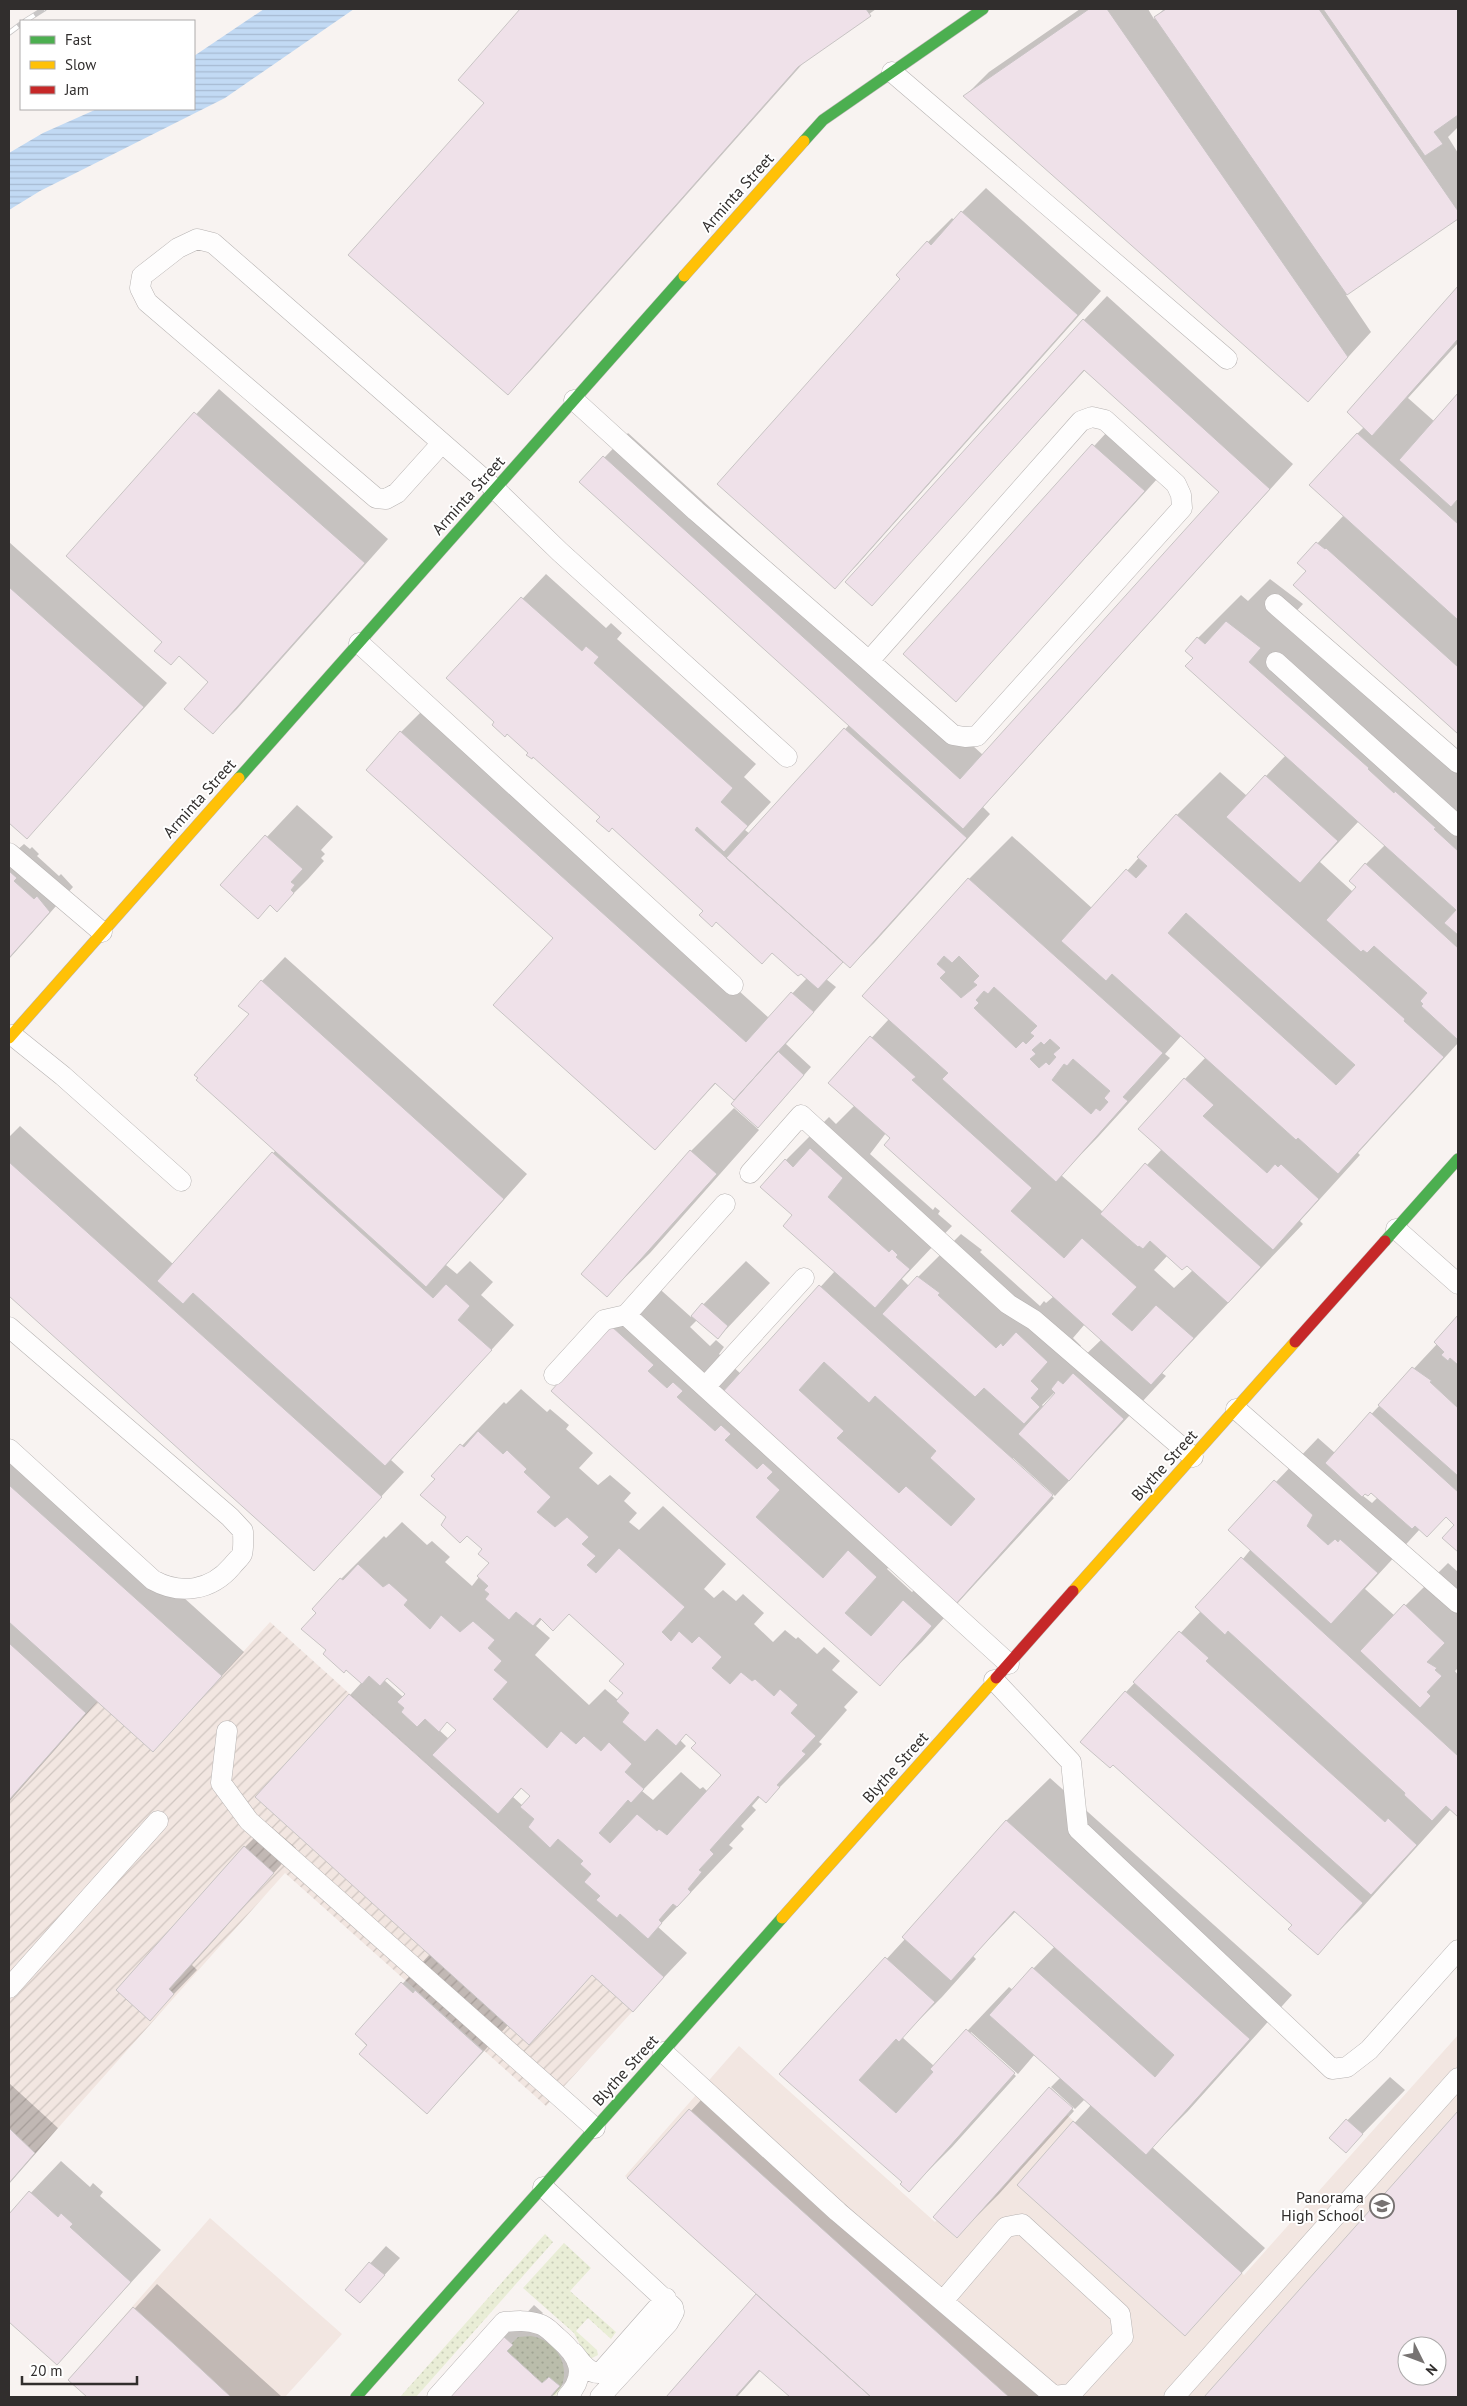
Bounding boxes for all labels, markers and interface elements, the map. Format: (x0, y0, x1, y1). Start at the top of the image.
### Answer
legend (20, 20, 195, 110)
text: Fast (65, 30, 92, 49)
text: Slow (65, 55, 96, 74)
text: Jam (64, 80, 89, 99)
street label: Arminta Street (696, 148, 778, 236)
street label: Arminta Street (427, 451, 509, 539)
street label: Arminta Street (158, 754, 240, 842)
street label: Blythe Street (1127, 1425, 1202, 1505)
street label: Blythe Street (858, 1727, 933, 1807)
street label: Blythe Street (588, 2030, 663, 2110)
place label: Panorama High School (1281, 2187, 1364, 2225)
school or university icon: Panorama High School (1369, 2193, 1395, 2219)
north arrow (1397, 2336, 1447, 2386)
scale bar (22, 2354, 138, 2386)
text: N (1422, 2360, 1441, 2379)
text: 20 m (30, 2361, 63, 2380)

